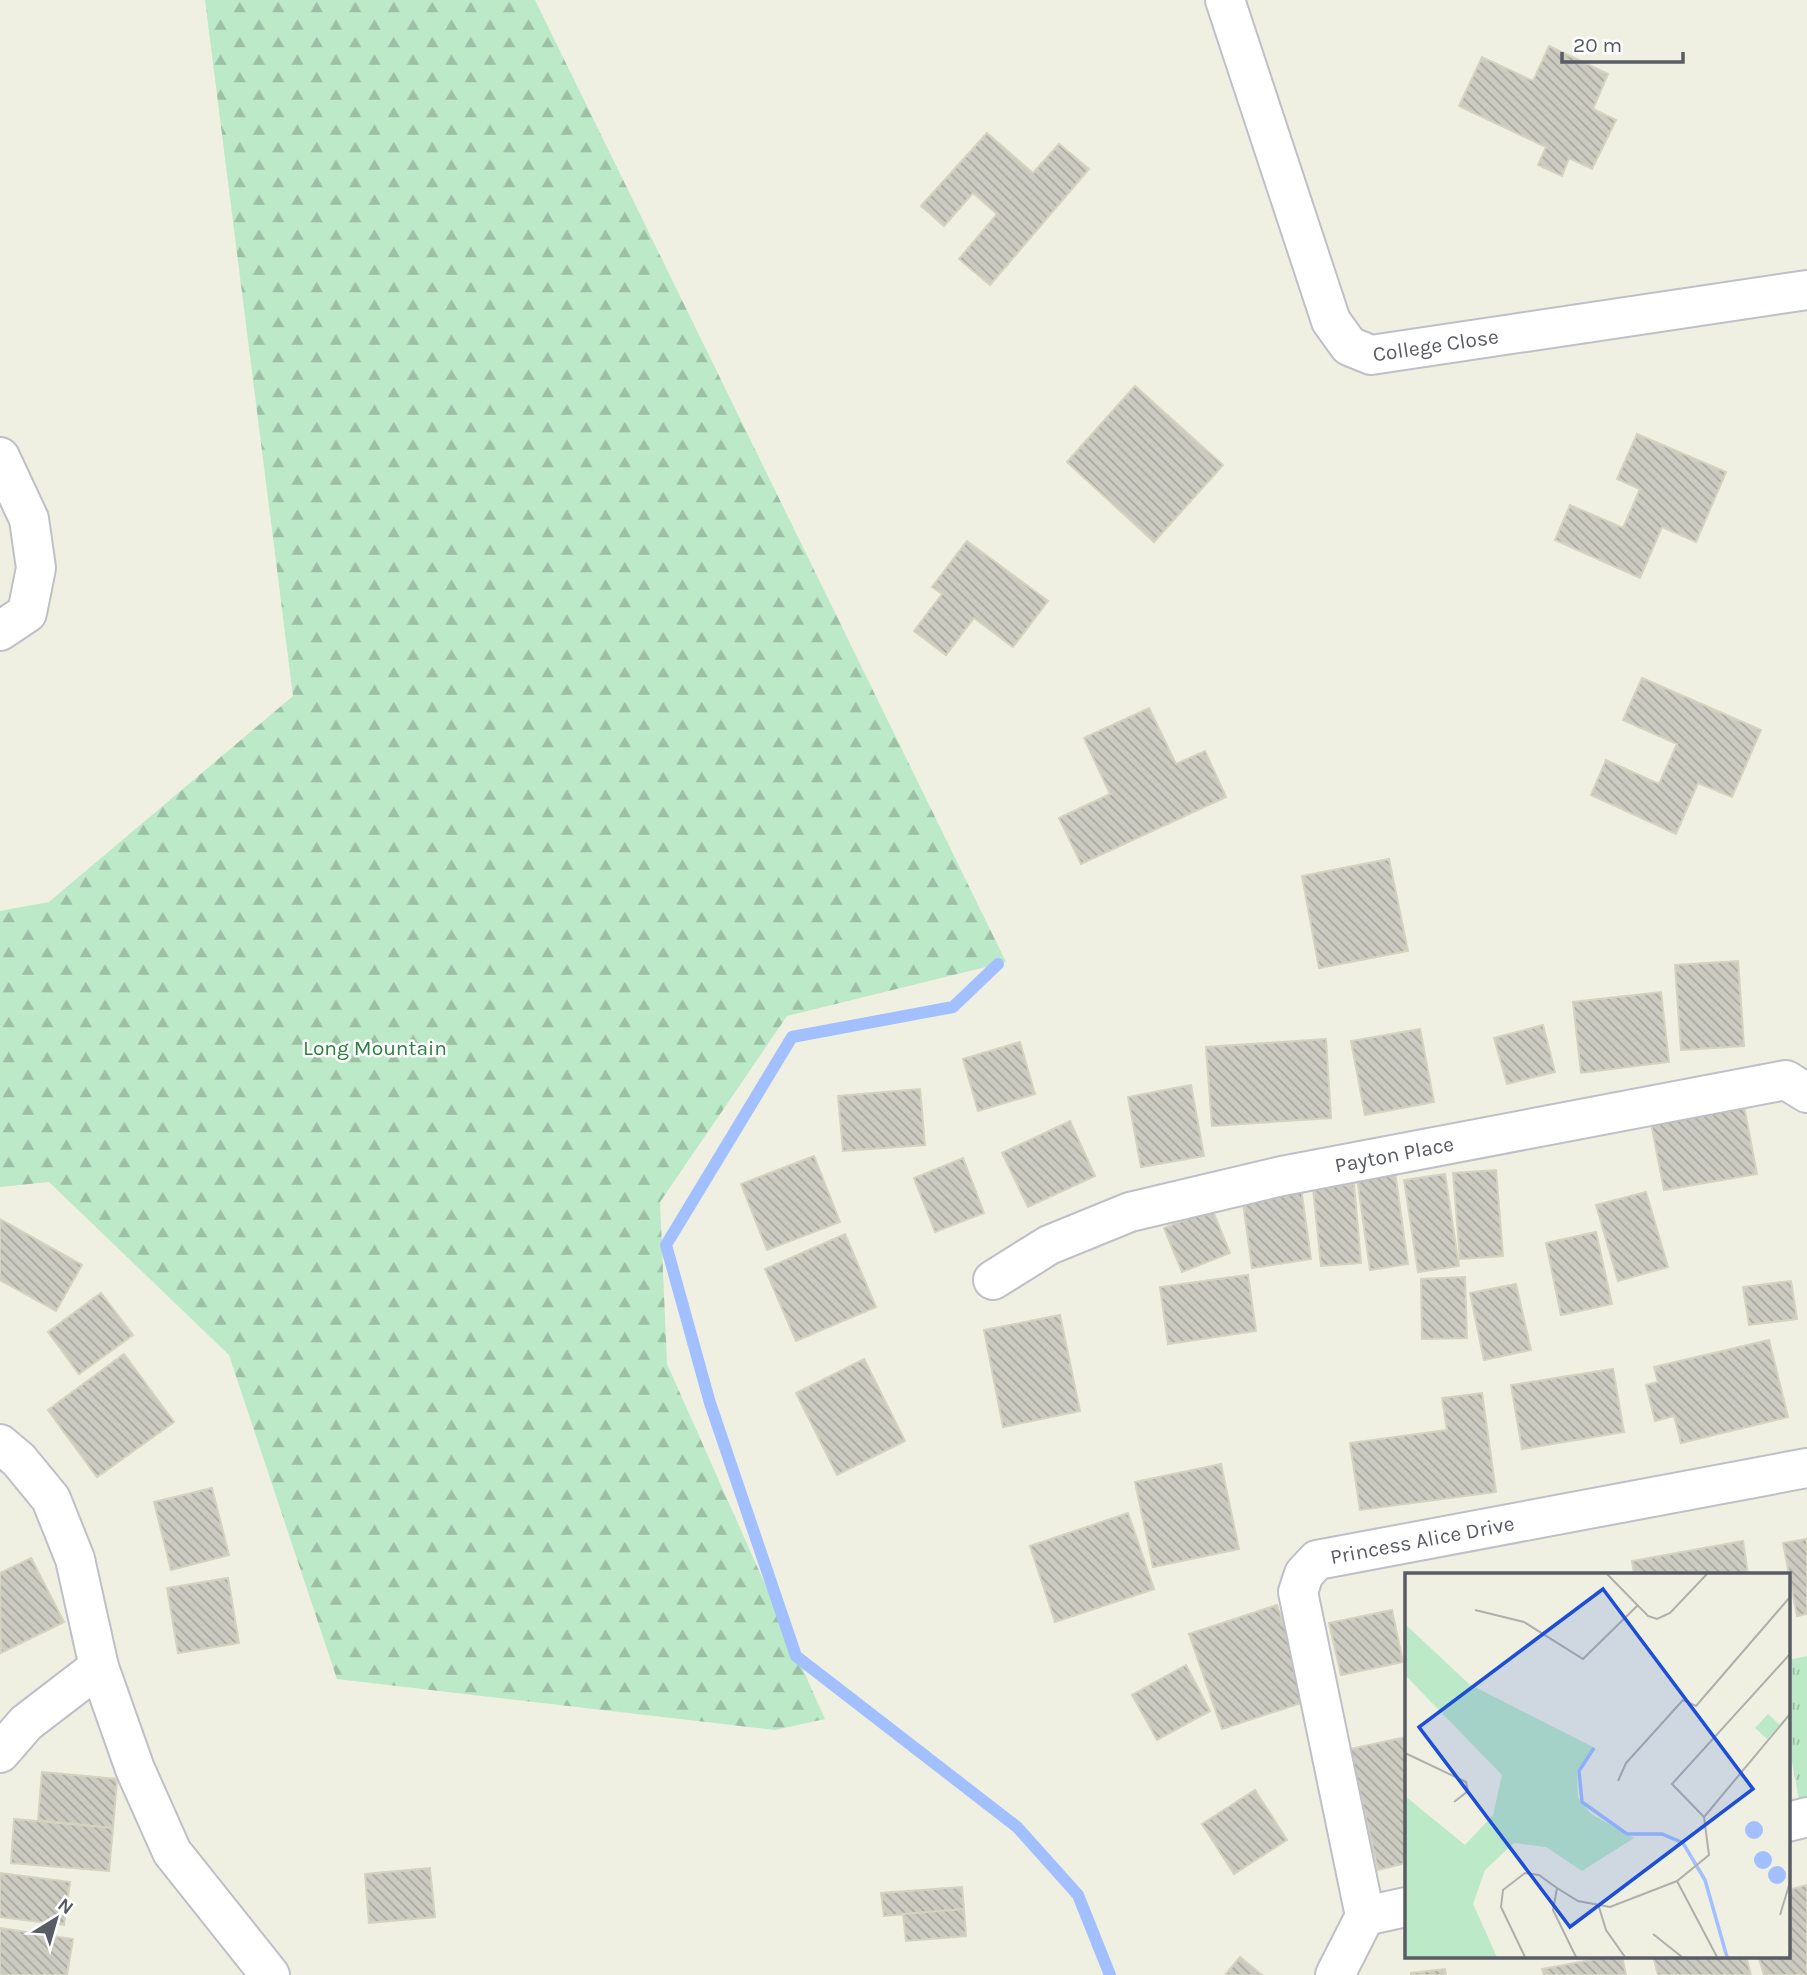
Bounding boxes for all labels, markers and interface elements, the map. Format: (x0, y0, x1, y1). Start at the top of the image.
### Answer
scale bar (1562, 21, 1683, 65)
text: 20 m (1573, 33, 1622, 57)
street label: College Close (1371, 324, 1500, 367)
park label: Long Mountain (303, 1036, 447, 1060)
street label: Payton Place (1333, 1132, 1456, 1178)
street label: Princess Alice Drive (1328, 1511, 1516, 1569)
inset map (1405, 1573, 1790, 1958)
north arrow (21, 1884, 91, 1954)
text: N (54, 1893, 78, 1919)

